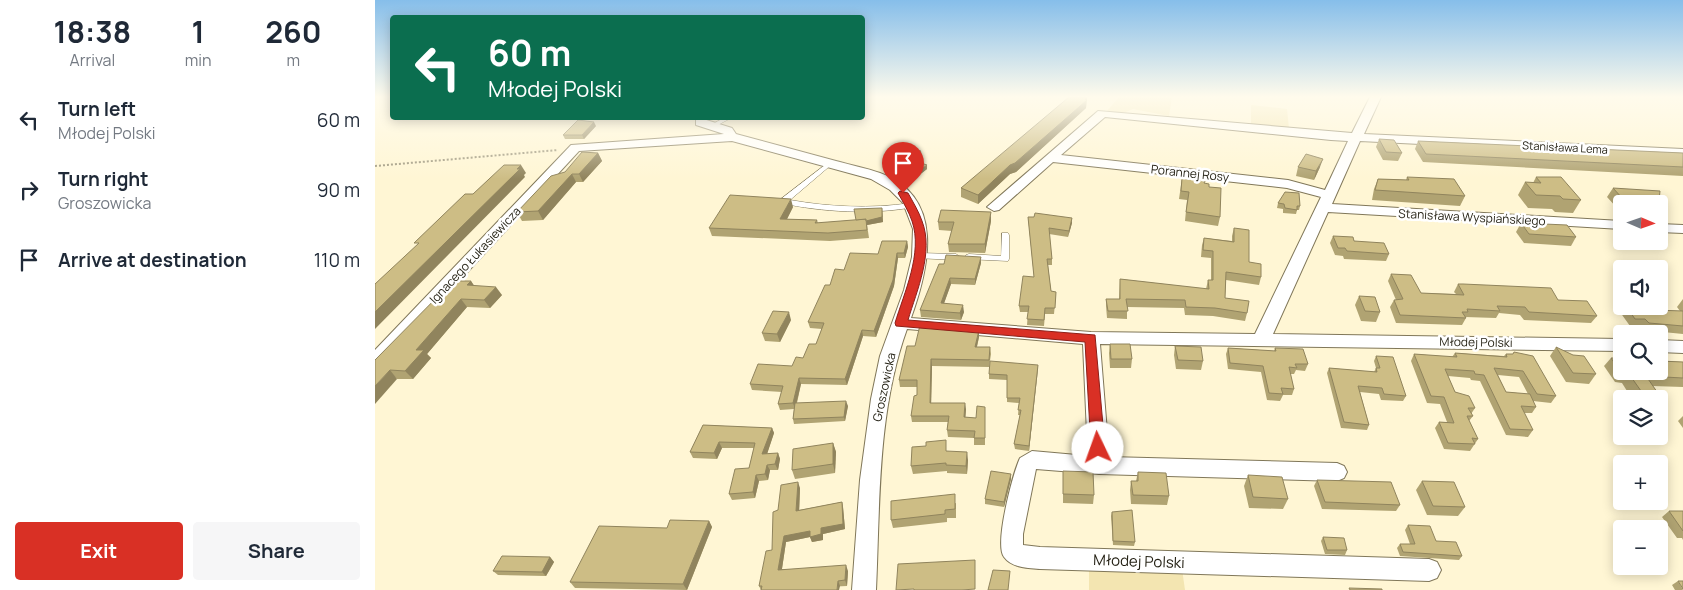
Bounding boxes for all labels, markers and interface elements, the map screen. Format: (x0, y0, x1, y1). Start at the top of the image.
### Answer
text: 18:38 (54, 11, 131, 52)
text: 1 (192, 11, 205, 52)
text: 260 (265, 11, 321, 52)
text: 60 m (488, 29, 571, 77)
icon: left (405, 35, 470, 100)
text: Arrival (70, 49, 115, 71)
text: min (185, 49, 212, 71)
text: m (286, 49, 300, 71)
text: Młodej Polski (488, 74, 622, 104)
text: Turn left (58, 96, 136, 122)
icon: left (15, 106, 43, 134)
text: 60 m (317, 107, 360, 133)
text: Młodej Polski (58, 122, 156, 144)
street label: Stanisława Lema (1522, 137, 1608, 157)
pin (882, 142, 924, 193)
icon: arrive (889, 149, 917, 177)
street label: Porannej Rosy (1150, 160, 1231, 186)
text: Turn right (58, 166, 148, 192)
icon: right (15, 176, 43, 204)
text: 90 m (317, 177, 360, 203)
text: Groszowicka (58, 192, 151, 214)
north arrow (1613, 195, 1667, 250)
map controls (1613, 195, 1668, 575)
street label: Ignacego Łukasiewicza (426, 203, 524, 307)
street label: Stanisława Wyspiańskiego (1398, 205, 1546, 229)
icon: arrive (15, 246, 43, 274)
text: Arrive at destination (58, 247, 247, 273)
text: 110 m (314, 247, 360, 273)
button: sound (1613, 260, 1668, 315)
button: search (1613, 325, 1668, 380)
street label: Młodej Polski (1439, 333, 1513, 351)
street label: Groszowicka (868, 351, 900, 423)
button: layers (1613, 390, 1668, 445)
position arrow (1071, 421, 1123, 473)
button: + (1613, 455, 1668, 510)
button: − (1613, 520, 1668, 575)
button: Exit (15, 522, 183, 580)
button: Share (193, 522, 360, 580)
street label: Młodej Polski (1093, 549, 1185, 573)

